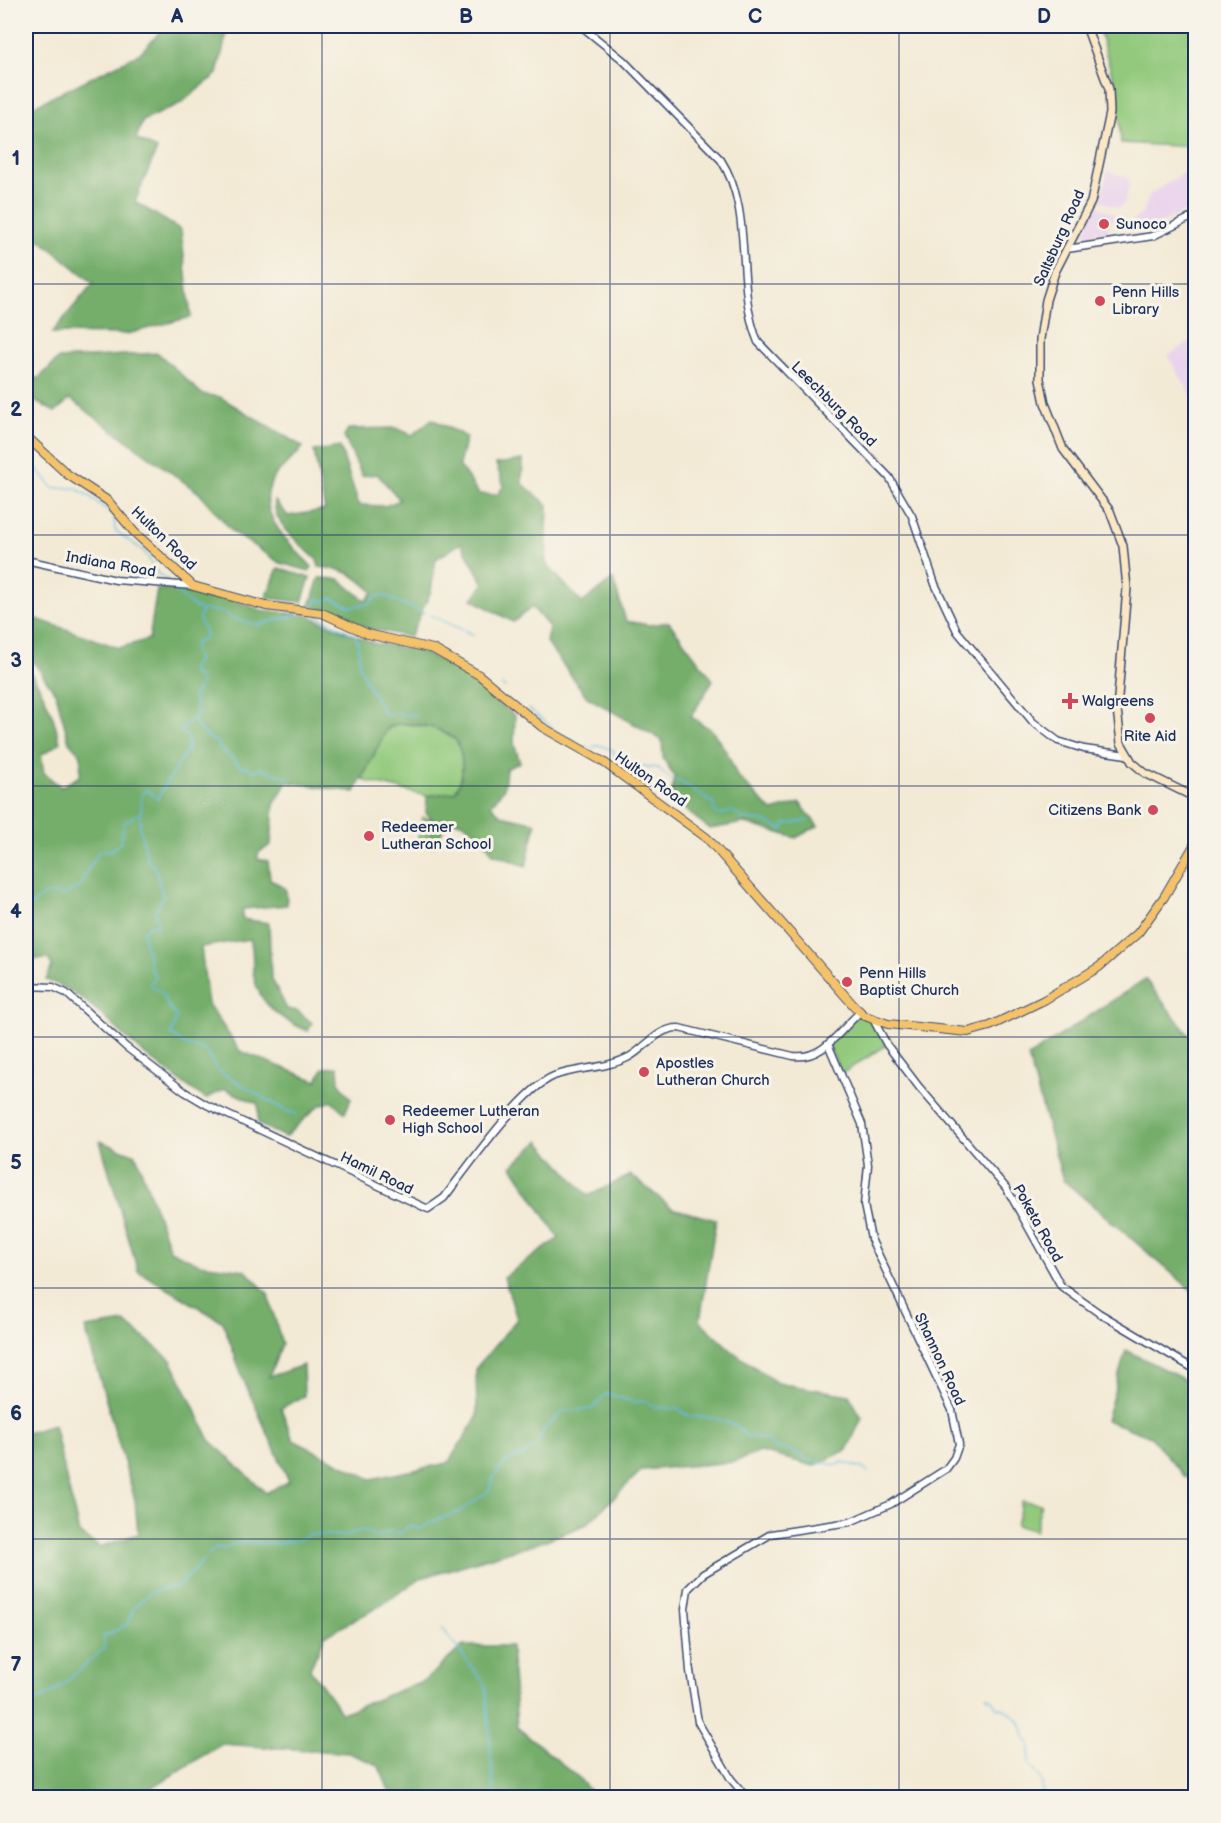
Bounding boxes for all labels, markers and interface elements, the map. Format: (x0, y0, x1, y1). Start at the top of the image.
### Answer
text: A (170, 5, 184, 29)
text: B (459, 5, 473, 29)
text: C (748, 5, 762, 29)
text: D (1037, 5, 1051, 29)
text: 1 (12, 147, 20, 171)
street label: Saltsburg Road (1030, 187, 1089, 289)
place label: Sunoco (1116, 215, 1167, 234)
marker: Sunoco (1097, 217, 1111, 231)
place label: Penn Hills Library (1112, 283, 1180, 319)
marker: Penn Hills Library (1093, 294, 1107, 308)
street label: Leechburg Road (787, 358, 880, 451)
text: 2 (10, 398, 22, 422)
street label: Hulton Road (127, 502, 201, 574)
street label: Indiana Road (64, 547, 157, 582)
text: 3 (10, 649, 22, 673)
place label: Walgreens (1082, 692, 1155, 711)
marker: Walgreens (1063, 694, 1077, 708)
marker: Rite Aid (1143, 711, 1157, 725)
place label: Rite Aid (1124, 727, 1176, 746)
street label: Hulton Road (611, 748, 691, 811)
place label: Citizens Bank (1048, 801, 1142, 820)
marker: Citizens Bank (1146, 803, 1160, 817)
place label: Redeemer Lutheran School (381, 818, 491, 854)
marker: Redeemer Lutheran School (362, 829, 376, 843)
text: 4 (10, 900, 22, 924)
place label: Penn Hills Baptist Church (859, 964, 959, 1000)
marker: Penn Hills Baptist Church (840, 975, 854, 989)
place label: Apostles Lutheran Church (656, 1054, 770, 1090)
marker: Apostles Lutheran Church (637, 1065, 651, 1079)
place label: Redeemer Lutheran High School (402, 1102, 540, 1138)
marker: Redeemer Lutheran High School (383, 1113, 397, 1127)
street label: Hamil Road (337, 1148, 416, 1199)
text: 5 (10, 1151, 22, 1175)
street label: Poketa Road (1008, 1181, 1067, 1266)
street label: Shannon Road (910, 1310, 969, 1409)
text: 6 (10, 1402, 22, 1426)
text: 7 (10, 1653, 22, 1677)

